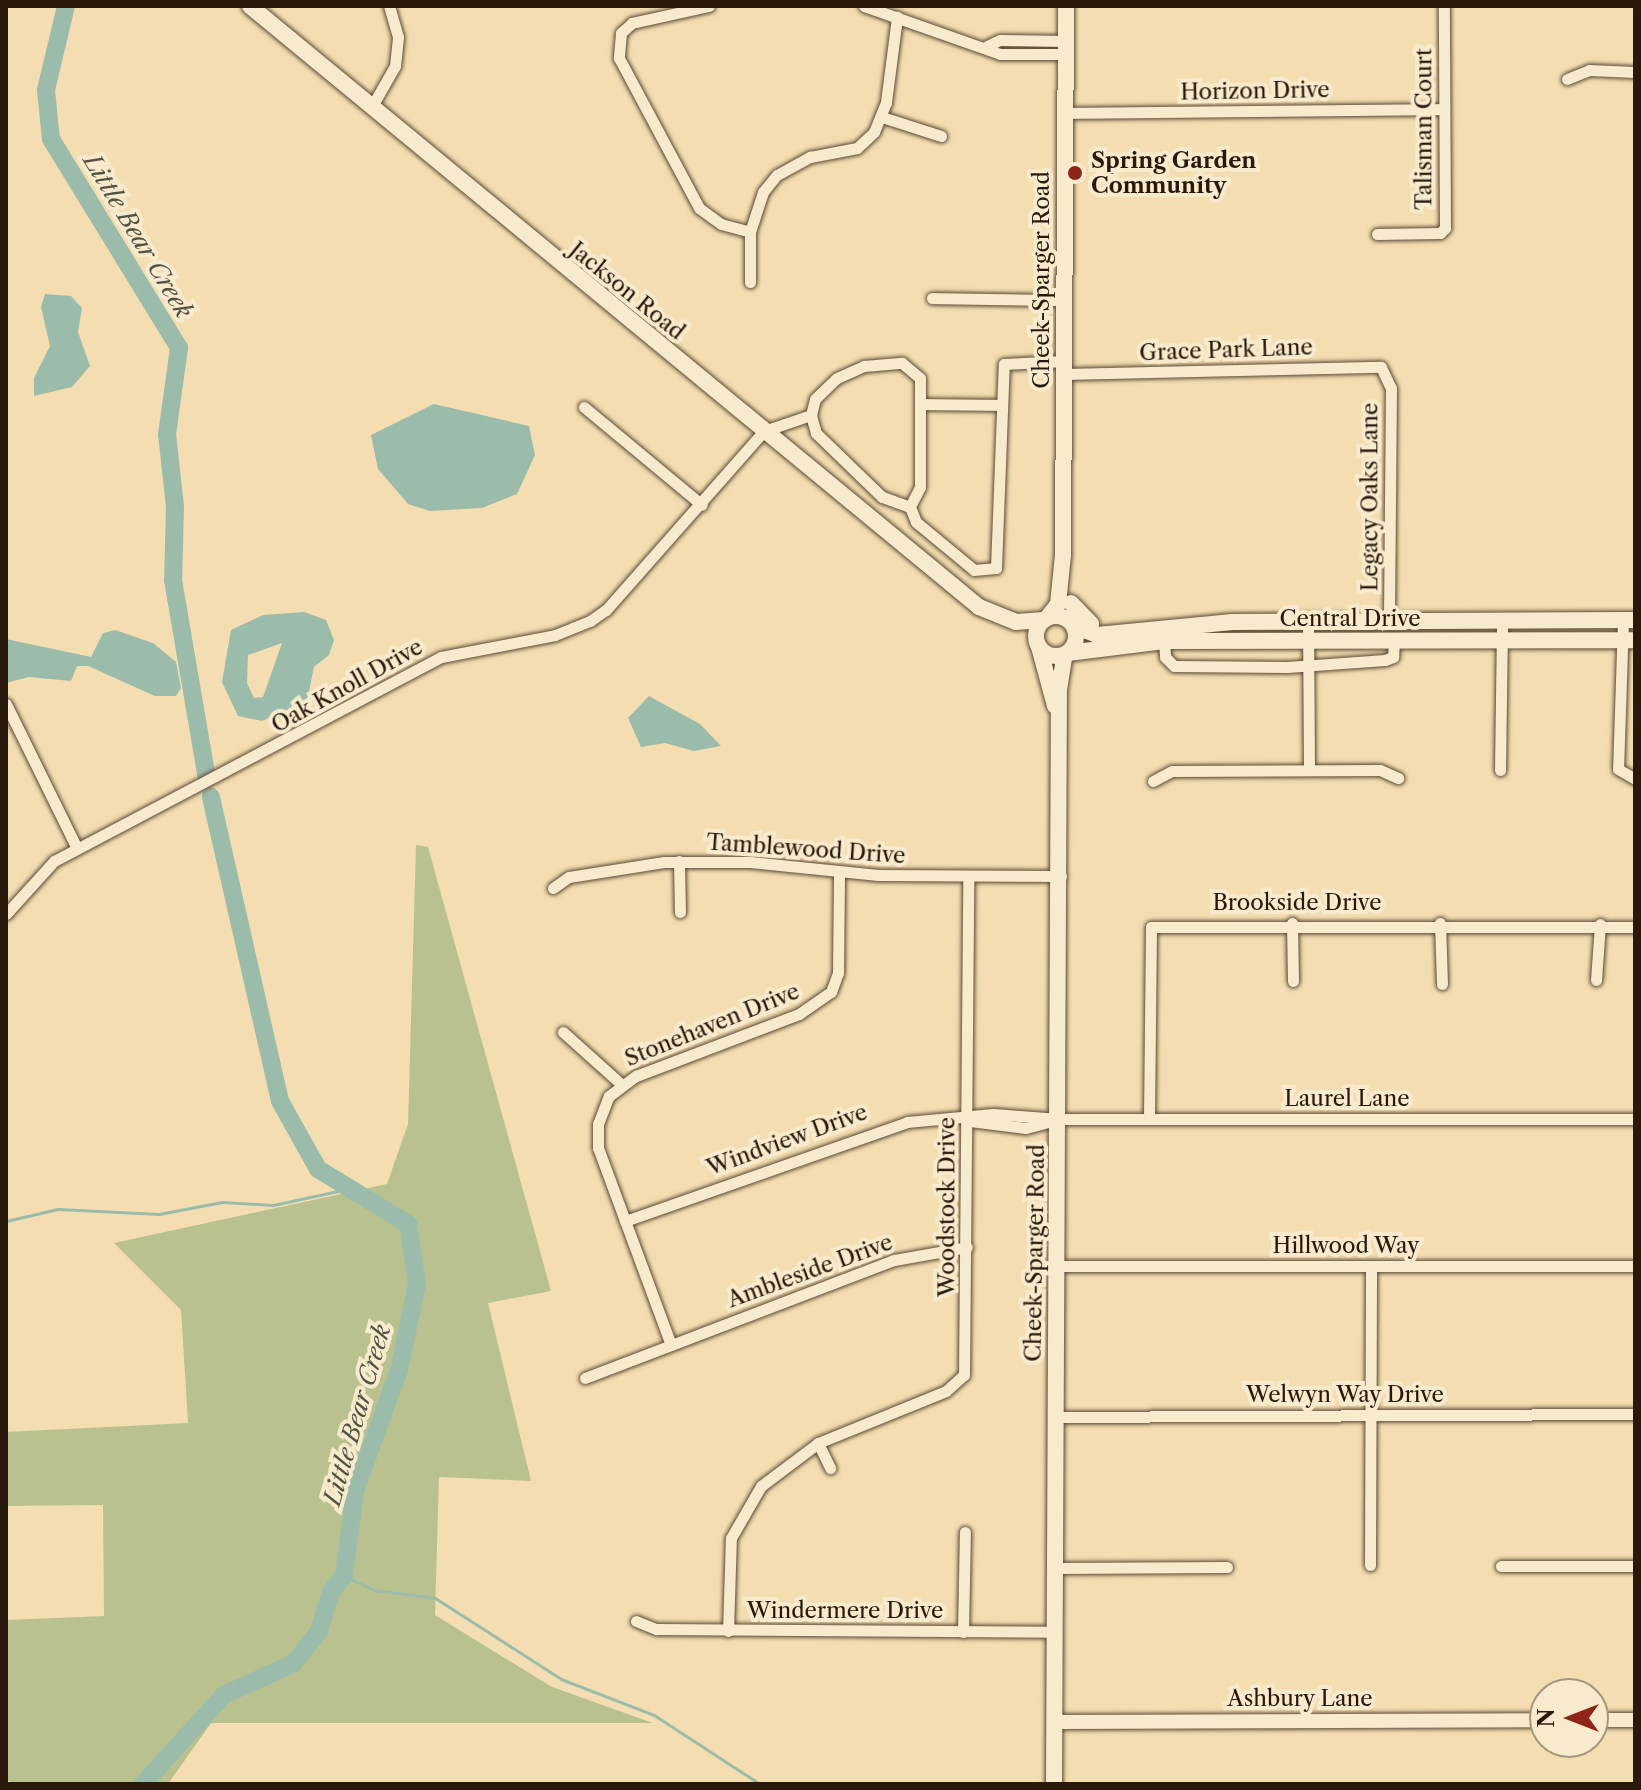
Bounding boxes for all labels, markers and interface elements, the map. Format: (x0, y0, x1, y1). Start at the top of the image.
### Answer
street label: Talisman Court (1411, 48, 1437, 210)
street label: Horizon Drive (1180, 76, 1330, 106)
place label: Spring Garden Community (1091, 147, 1256, 198)
water label: Little Bear Creek (78, 149, 198, 323)
marker: Spring Garden Community (1066, 164, 1084, 182)
street label: Cheek-Sparger Road (1029, 171, 1055, 389)
street label: Jackson Road (564, 237, 690, 345)
street label: Grace Park Lane (1139, 334, 1313, 366)
street label: Legacy Oaks Lane (1357, 402, 1383, 592)
street label: Central Drive (1279, 606, 1421, 632)
street label: Oak Knoll Drive (267, 634, 427, 738)
street label: Tamblewood Drive (706, 829, 906, 869)
street label: Brookside Drive (1213, 890, 1381, 916)
street label: Stonehaven Drive (621, 978, 803, 1072)
street label: Laurel Lane (1284, 1086, 1410, 1112)
street label: Windview Drive (703, 1099, 871, 1181)
street label: Woodstock Drive (934, 1117, 960, 1297)
street label: Cheek-Sparger Road (1020, 1144, 1050, 1362)
street label: Ambleside Drive (724, 1229, 896, 1313)
street label: Hillwood Way (1272, 1233, 1420, 1259)
water label: Little Bear Creek (317, 1321, 397, 1509)
street label: Welwyn Way Drive (1245, 1382, 1445, 1408)
street label: Windermere Drive (747, 1598, 943, 1624)
north arrow (1529, 1678, 1609, 1758)
street label: Ashbury Lane (1227, 1686, 1373, 1712)
text: N (1533, 1708, 1560, 1728)

